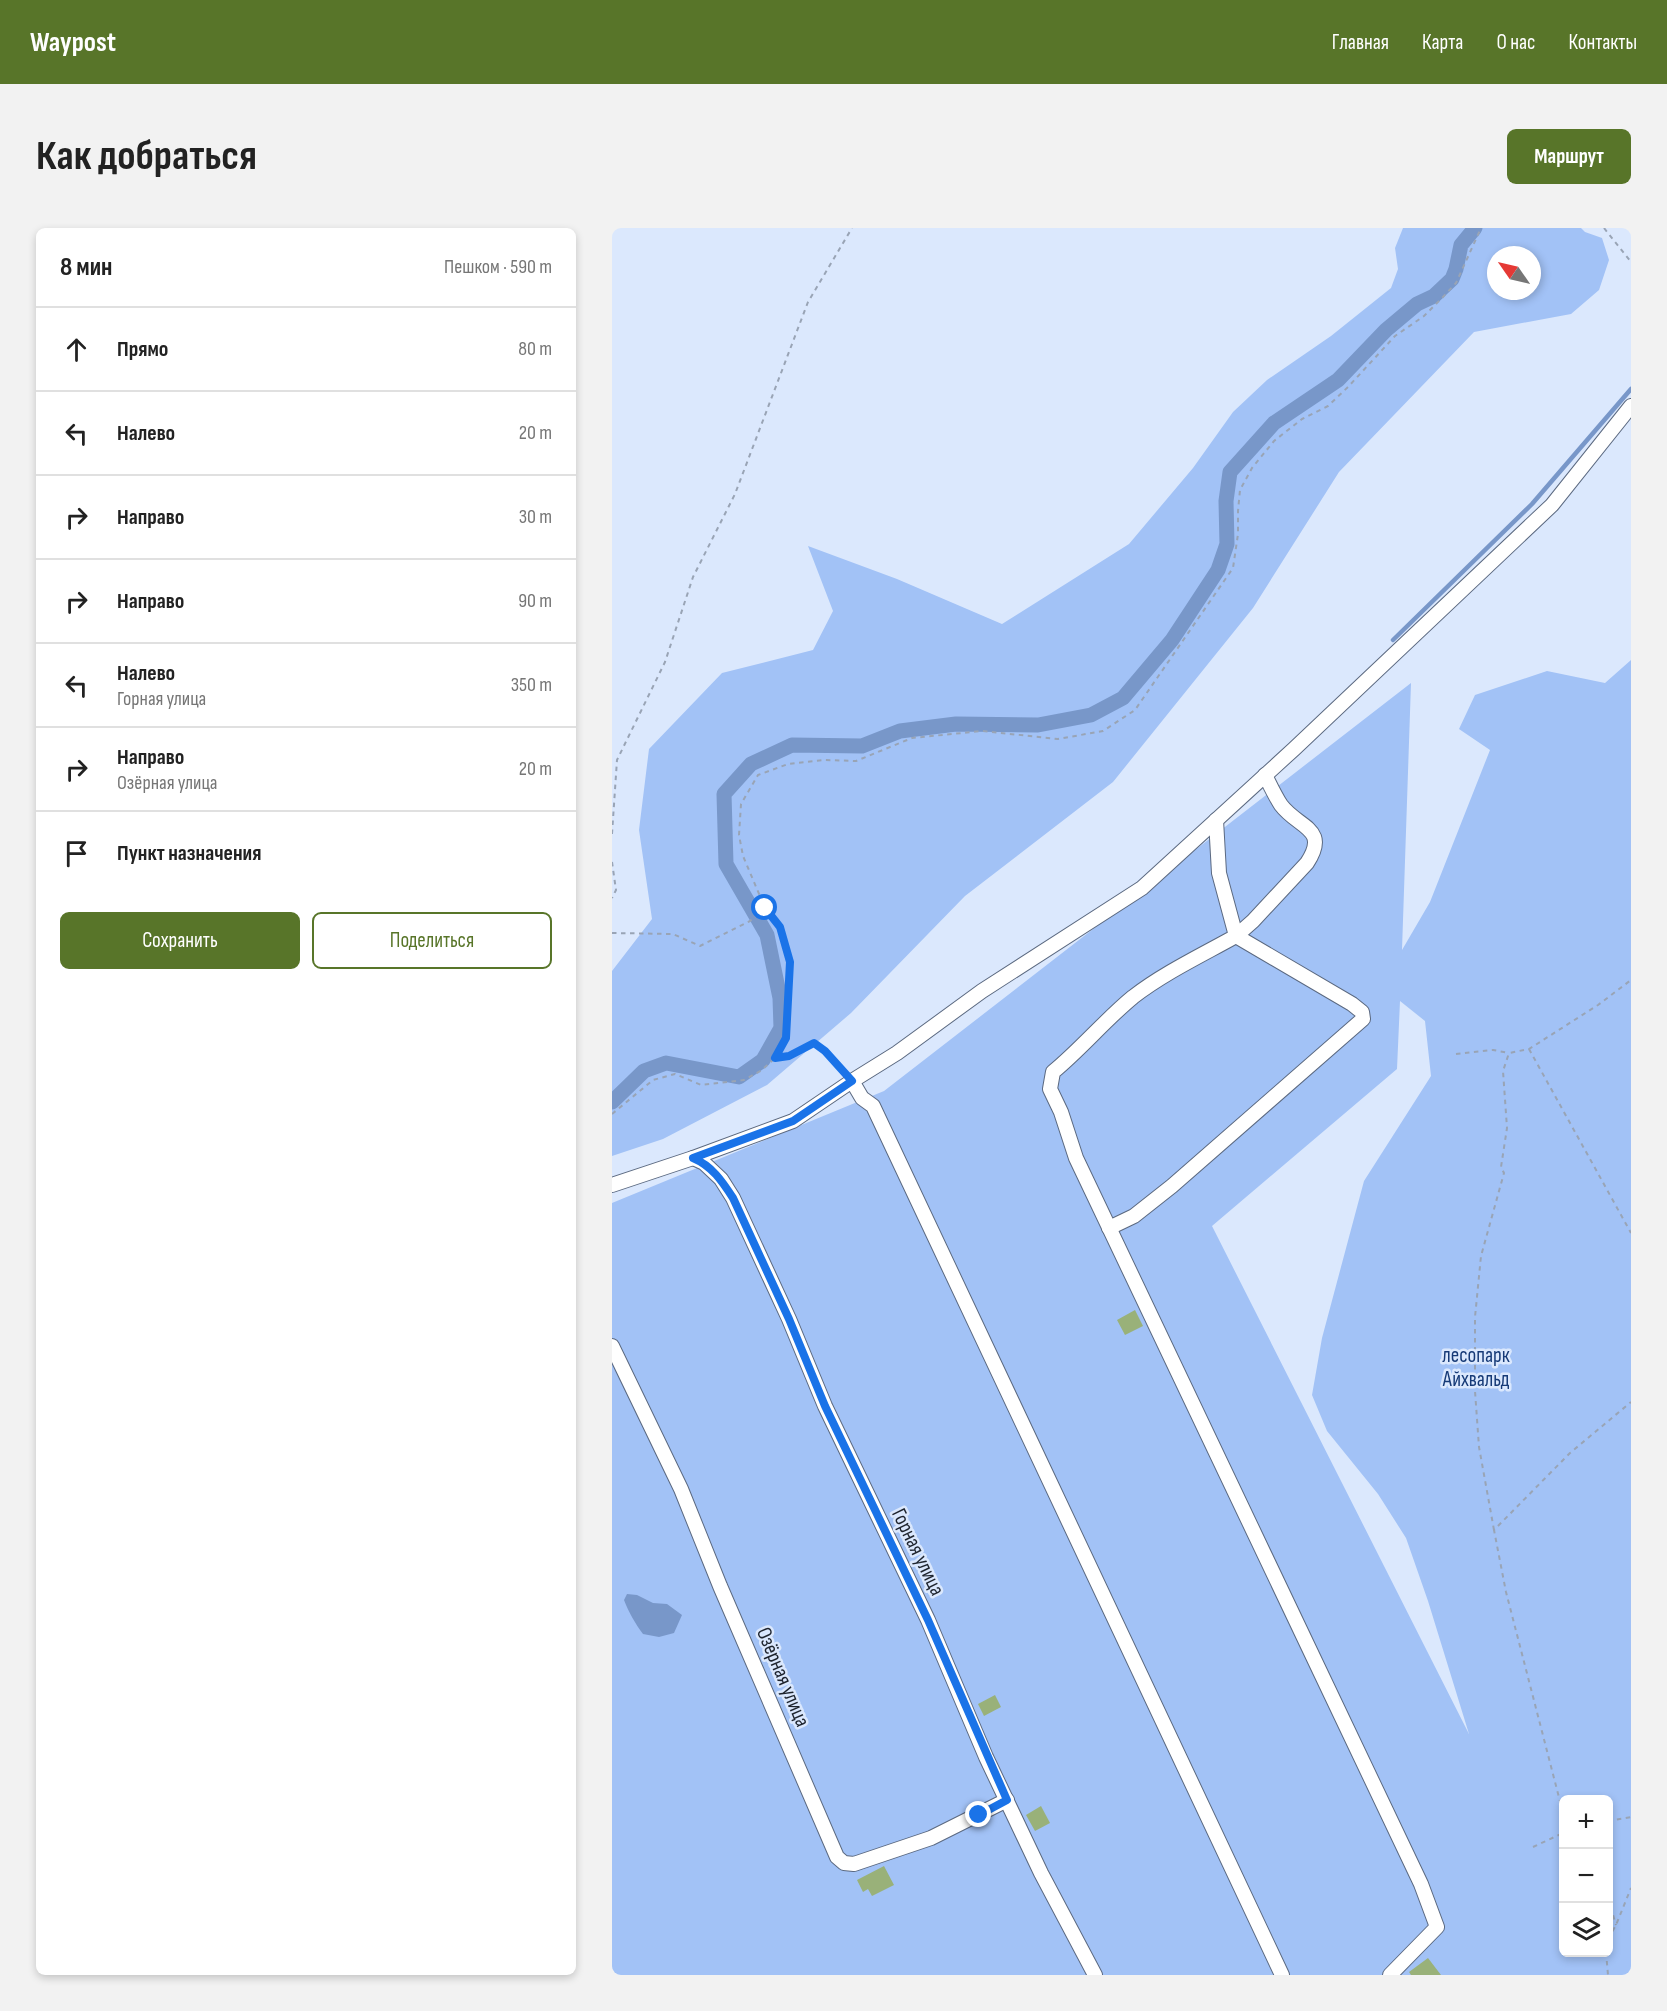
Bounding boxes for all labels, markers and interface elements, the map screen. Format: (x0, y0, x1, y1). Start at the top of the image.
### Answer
text: Waypost (30, 26, 116, 59)
text: Главная (1332, 30, 1389, 55)
text: Карта (1422, 30, 1463, 55)
text: О нас (1496, 30, 1535, 55)
text: Контакты (1568, 30, 1637, 55)
button: Маршрут (1507, 129, 1631, 184)
text: Как добраться (36, 131, 257, 182)
north arrow (1487, 246, 1541, 300)
text: 8 мин (60, 252, 112, 283)
text: Пешком · 590 m (444, 255, 552, 279)
icon: ahead (60, 333, 93, 366)
text: Прямо (117, 336, 168, 363)
text: 80 m (518, 337, 552, 361)
icon: left (60, 417, 93, 450)
text: Налево (117, 420, 175, 447)
text: 20 m (519, 421, 552, 445)
icon: right (60, 501, 93, 534)
text: Направо (117, 504, 184, 531)
text: 30 m (519, 505, 552, 529)
icon: right (60, 585, 93, 618)
text: Направо (117, 588, 184, 615)
text: 90 m (518, 589, 552, 613)
text: Налево (117, 660, 175, 687)
icon: left (60, 669, 93, 702)
text: 350 m (511, 673, 552, 697)
text: Горная улица (117, 687, 206, 711)
text: Направо (117, 744, 184, 771)
icon: right (60, 753, 93, 786)
text: 20 m (519, 757, 552, 781)
text: Озёрная улица (117, 771, 217, 795)
icon: arrive (60, 837, 93, 870)
text: Пункт назначения (117, 840, 261, 867)
route start (751, 894, 777, 920)
button: Сохранить (60, 912, 300, 969)
button: Поделиться (312, 912, 552, 969)
park label: лесопарк Айхвальд (1442, 1343, 1510, 1392)
street label: Горная улица (886, 1504, 950, 1600)
street label: Озёрная улица (751, 1624, 815, 1730)
map controls (1559, 1795, 1613, 1957)
button: + (1559, 1795, 1613, 1849)
route end (965, 1801, 991, 1827)
button: − (1559, 1849, 1613, 1903)
button: layers (1559, 1903, 1613, 1957)

